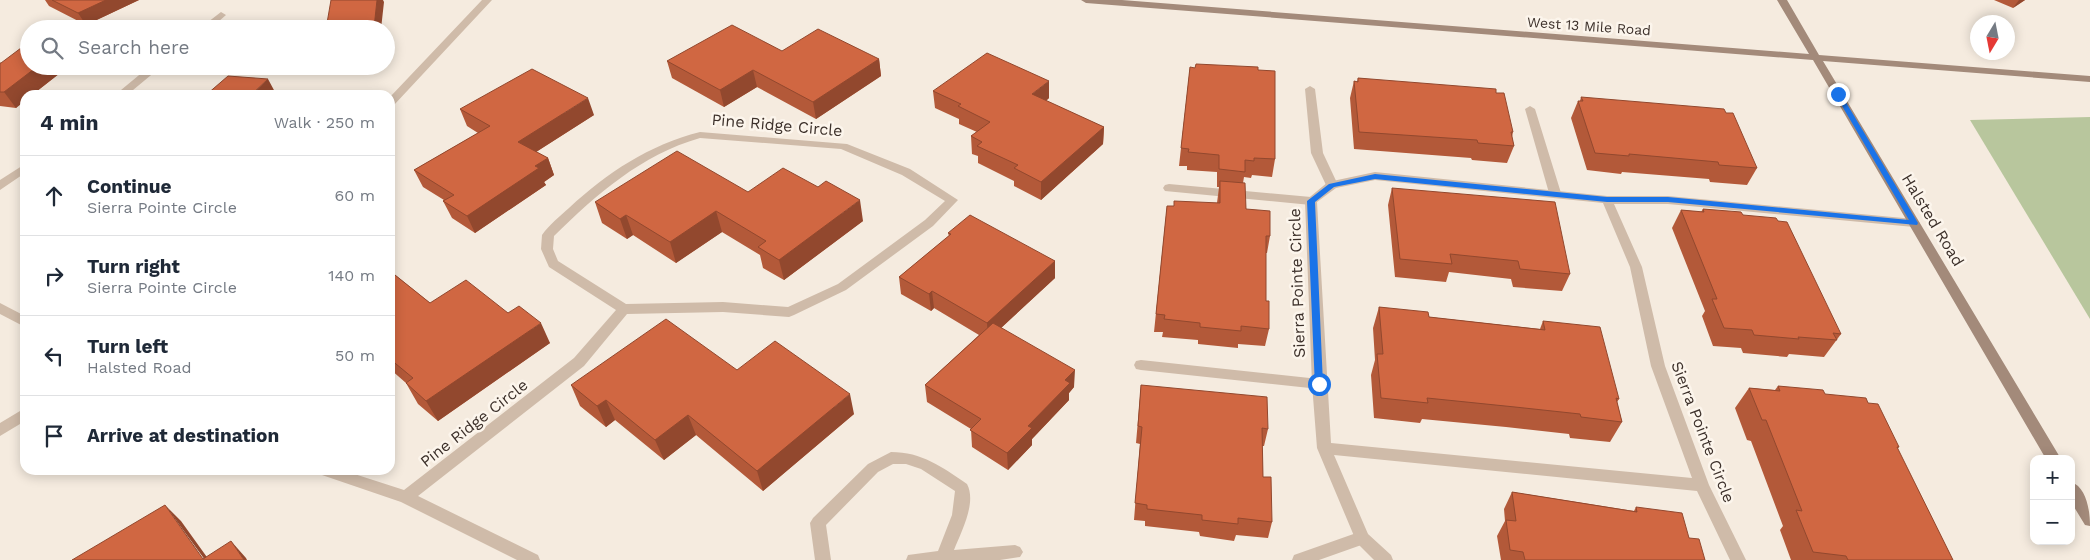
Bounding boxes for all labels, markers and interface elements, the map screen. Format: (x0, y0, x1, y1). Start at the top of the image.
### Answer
street label: West 13 Mile Road (1526, 14, 1652, 38)
north arrow (1970, 15, 2015, 60)
search box (20, 20, 395, 75)
icon: search (38, 34, 66, 62)
text: Search here (78, 36, 189, 59)
route end (1827, 83, 1850, 106)
text: 4 min (40, 110, 98, 135)
street label: Pine Ridge Circle (711, 110, 843, 140)
text: Walk · 250 m (274, 113, 375, 132)
street label: Halsted Road (1898, 170, 1968, 270)
text: Continue (87, 175, 171, 198)
icon: ahead (40, 182, 68, 210)
text: 60 m (335, 186, 375, 205)
text: Sierra Pointe Circle (87, 198, 237, 217)
street label: Sierra Pointe Circle (1285, 208, 1309, 358)
text: Turn right (87, 255, 180, 278)
icon: right (40, 262, 68, 290)
text: 140 m (328, 266, 375, 285)
text: Sierra Pointe Circle (87, 278, 237, 297)
text: Turn left (87, 335, 168, 358)
icon: left (40, 342, 68, 370)
text: 50 m (335, 346, 375, 365)
text: Halsted Road (87, 358, 192, 377)
street label: Sierra Pointe Circle (1667, 359, 1739, 505)
route start (1308, 373, 1331, 396)
street label: Pine Ridge Circle (416, 375, 532, 471)
icon: arrive (40, 422, 68, 450)
text: Arrive at destination (87, 424, 279, 447)
map controls (2030, 455, 2075, 545)
button: + (2030, 455, 2075, 500)
button: − (2030, 500, 2075, 545)

